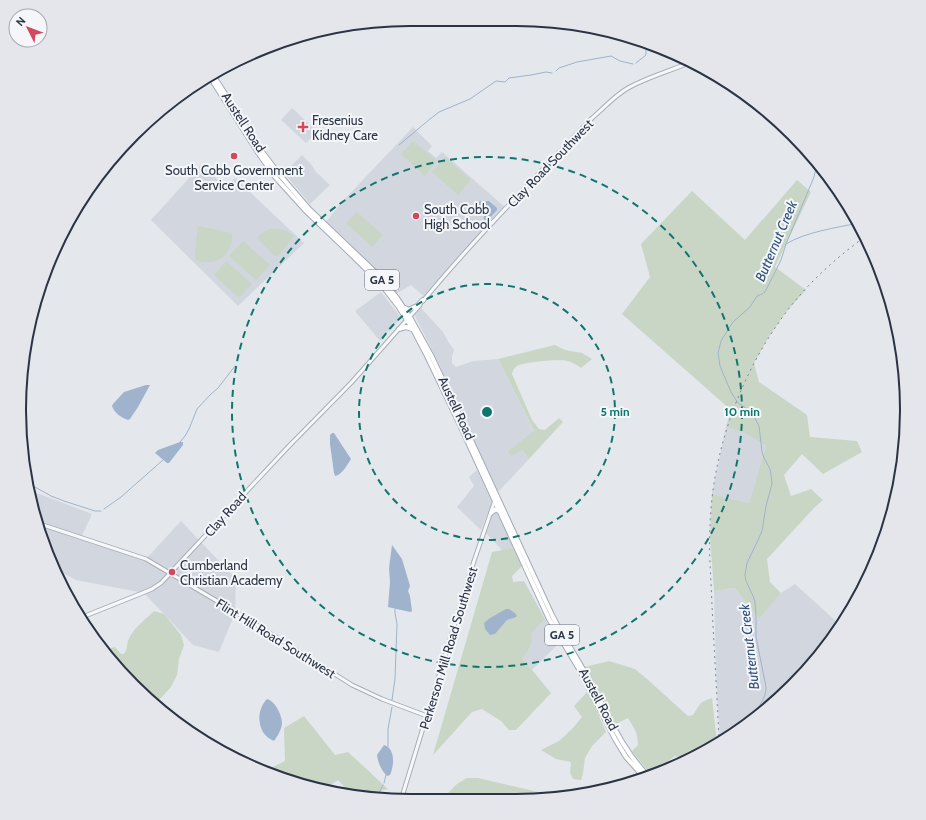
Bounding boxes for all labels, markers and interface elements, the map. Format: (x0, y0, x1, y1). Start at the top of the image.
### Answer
north arrow (8, 8, 48, 48)
text: N (13, 14, 28, 29)
street label: Austell Road (219, 89, 269, 155)
place label: Fresenius Kidney Care (312, 112, 378, 143)
street label: Clay Road Southwest (504, 115, 597, 210)
marker: Fresenius Kidney Care (297, 121, 309, 133)
marker: South Cobb Government Service Center (229, 151, 239, 161)
place label: South Cobb Government Service Center (165, 162, 304, 193)
water label: Butternut Creek (751, 197, 801, 284)
place label: South Cobb High School (424, 201, 490, 232)
marker: South Cobb High School (411, 211, 421, 221)
road number: GA 5 (365, 270, 399, 290)
street label: Austell Road (435, 374, 479, 442)
text: 5 min (600, 404, 630, 419)
text: 10 min (724, 404, 760, 419)
centre of rings (480, 405, 494, 419)
street label: Clay Road (201, 488, 249, 540)
place label: Cumberland Christian Academy (180, 557, 283, 588)
street label: Perkerson Mill Road Southwest (416, 564, 481, 731)
marker: Cumberland Christian Academy (167, 567, 177, 577)
street label: Flint Hill Road Southwest (213, 595, 339, 682)
water label: Butternut Creek (735, 602, 763, 691)
road number: GA 5 (545, 625, 579, 645)
street label: Austell Road (576, 665, 622, 733)

